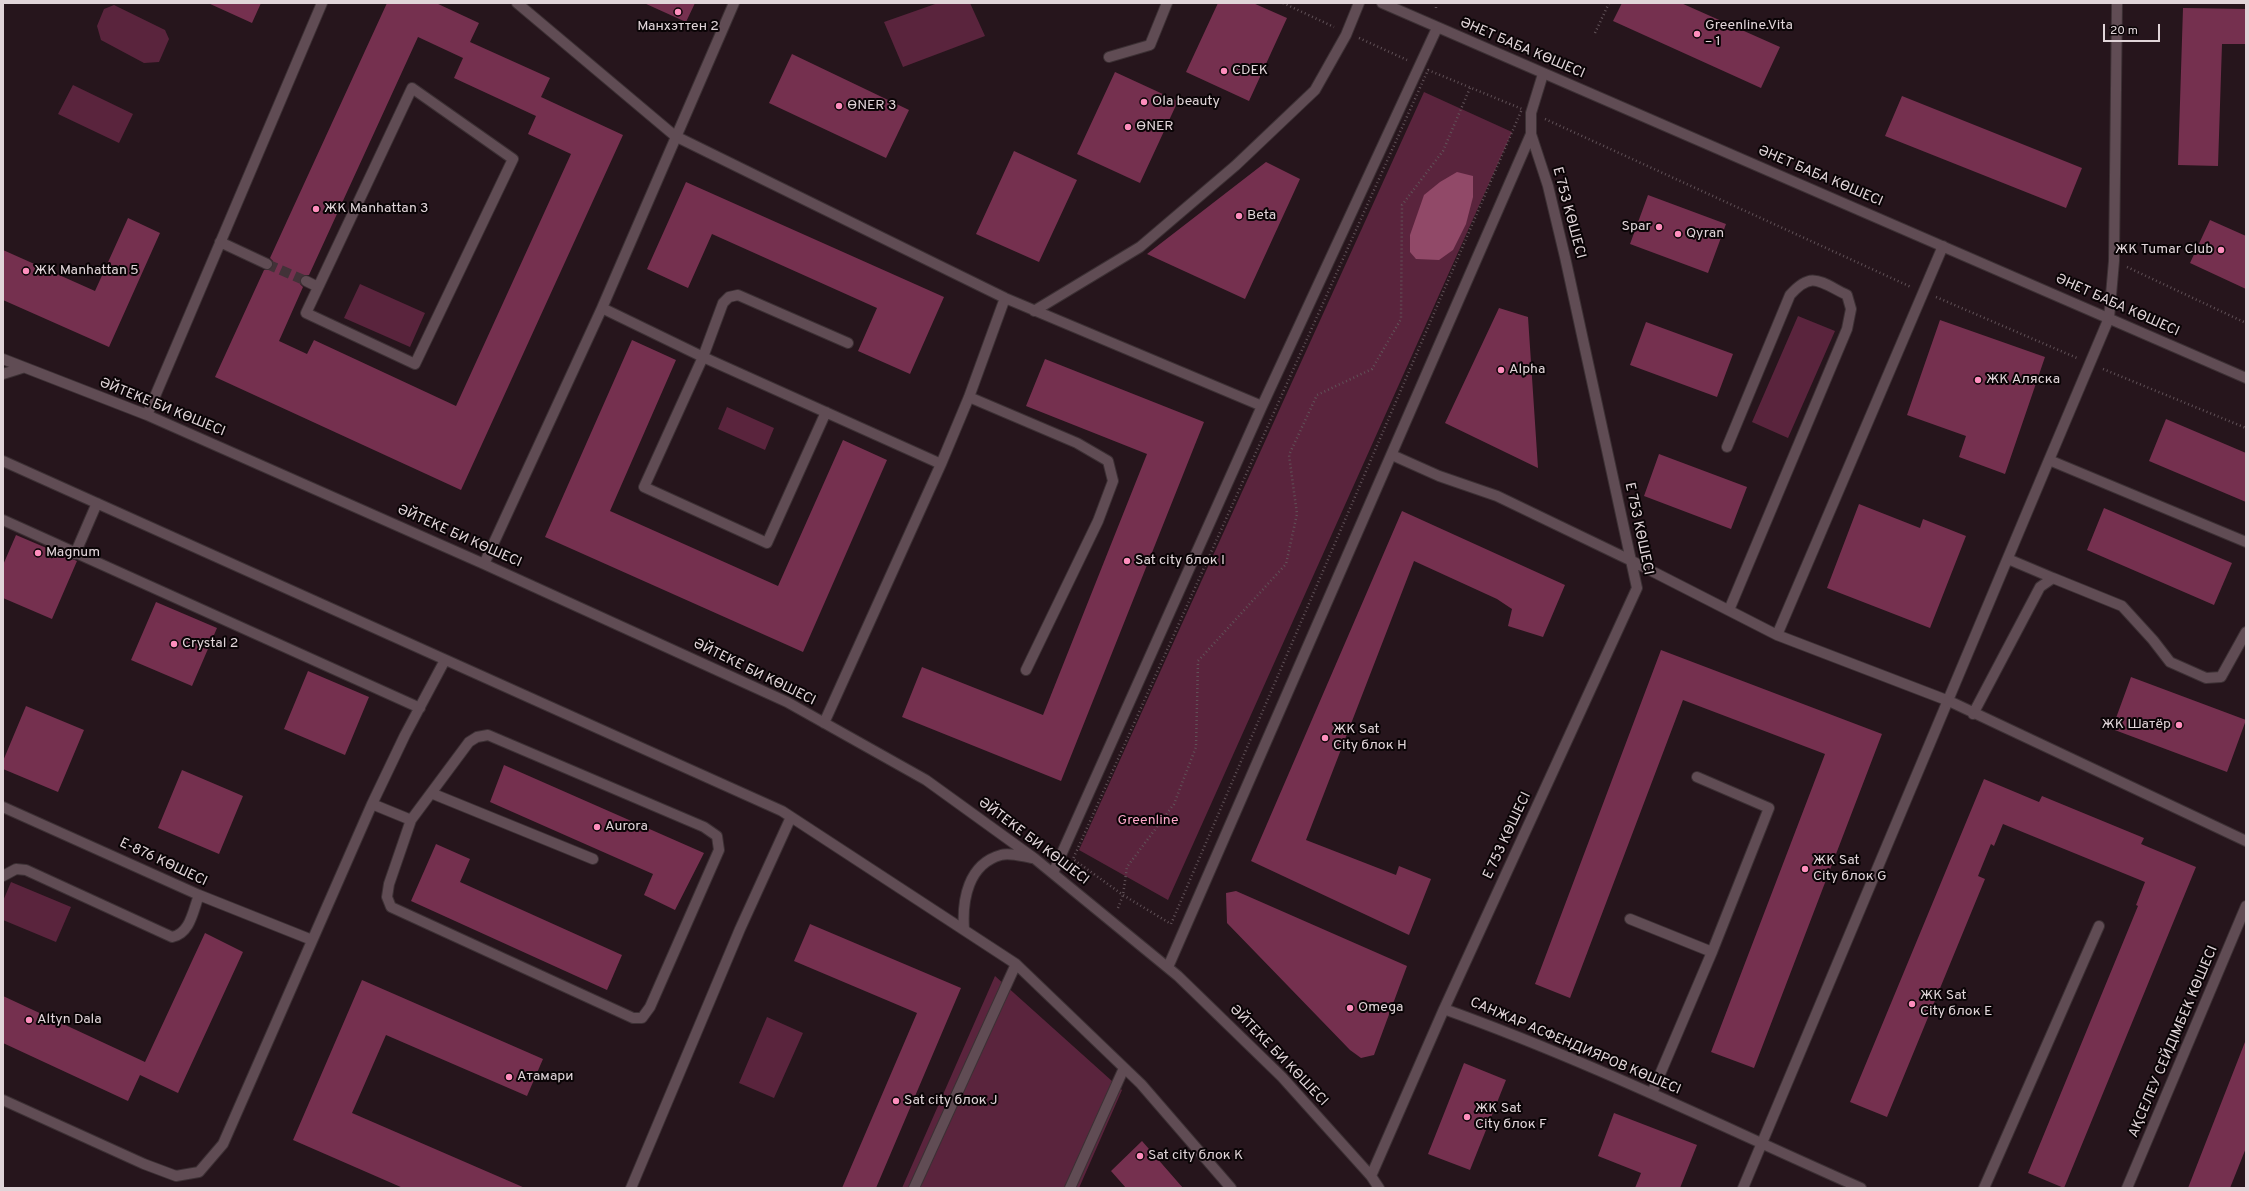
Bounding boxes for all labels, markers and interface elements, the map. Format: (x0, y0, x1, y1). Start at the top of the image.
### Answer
marker: Манхэттен 2 (673, 7, 683, 17)
street label: ӘНЕТ БАБА КӨШЕСІ (1457, 15, 1587, 83)
scale bar (2105, 16, 2162, 42)
place label: Greenline.Vita – 1 (1705, 18, 1793, 50)
place label: Манхэттен 2 (637, 19, 719, 35)
text: 20 m (2110, 23, 2138, 39)
marker: Greenline.Vita – 1 (1692, 29, 1702, 39)
place label: CDEK (1232, 63, 1268, 79)
marker: CDEK (1219, 66, 1229, 76)
place label: Ola beauty (1152, 94, 1220, 110)
marker: Ola beauty (1139, 97, 1149, 107)
place label: ӨNER 3 (847, 98, 896, 114)
marker: ӨNER 3 (834, 101, 844, 111)
place label: ӨNER (1136, 119, 1174, 135)
marker: ӨNER (1123, 122, 1133, 132)
street label: ӘНЕТ БАБА КӨШЕСІ (1755, 143, 1885, 211)
street label: Е 753 КӨШЕСІ (1548, 165, 1588, 261)
place label: ЖК Manhattan 3 (324, 201, 429, 217)
marker: ЖК Manhattan 3 (311, 204, 321, 214)
place label: Beta (1247, 208, 1276, 224)
marker: Beta (1234, 211, 1244, 221)
place label: Spar (1622, 219, 1651, 235)
marker: Spar (1654, 222, 1664, 232)
place label: Qyran (1686, 226, 1724, 242)
marker: Qyran (1673, 229, 1683, 239)
place label: ЖК Tumar Club (2115, 242, 2213, 258)
marker: ЖК Tumar Club (2216, 245, 2226, 255)
place label: ЖК Manhattan 5 (34, 263, 139, 279)
marker: ЖК Manhattan 5 (21, 266, 31, 276)
street label: ӘНЕТ БАБА КӨШЕСІ (2052, 271, 2182, 341)
place label: Alpha (1509, 362, 1545, 378)
marker: Alpha (1496, 365, 1506, 375)
place label: ЖК Аляска (1986, 372, 2060, 388)
street label: ӘЙТЕКЕ БИ КӨШЕСІ (97, 375, 227, 441)
marker: ЖК Аляска (1973, 375, 1983, 385)
street label: Е 753 КӨШЕСІ (1620, 481, 1656, 577)
street label: ӘЙТЕКЕ БИ КӨШЕСІ (394, 502, 524, 572)
place label: Magnum (46, 545, 100, 561)
marker: Magnum (33, 548, 43, 558)
place label: Sat city блок I (1135, 553, 1225, 569)
marker: Sat city блок I (1122, 556, 1132, 566)
place label: Crystal 2 (182, 636, 238, 652)
street label: ӘЙТЕКЕ БИ КӨШЕСІ (690, 636, 818, 710)
marker: Crystal 2 (169, 639, 179, 649)
place label: ЖК Шатёр (2101, 717, 2171, 733)
marker: ЖК Шатёр (2174, 720, 2184, 730)
place label: ЖК Sat City блок H (1333, 722, 1407, 754)
marker: ЖК Sat City блок H (1320, 733, 1330, 743)
street label: Е 753 КӨШЕСІ (1480, 790, 1536, 882)
street label: ӘЙТЕКЕ БИ КӨШЕСІ (974, 795, 1092, 889)
park label: Greenline (1118, 813, 1178, 829)
place label: Aurora (605, 819, 648, 835)
marker: Aurora (592, 822, 602, 832)
street label: Е-876 КӨШЕСІ (116, 835, 210, 891)
place label: ЖК Sat City блок G (1813, 853, 1887, 886)
marker: ЖК Sat City блок G (1800, 864, 1810, 874)
street label: АҚСЕЛЕУ СЕЙДІМБЕК КӨШЕСІ (2126, 944, 2222, 1140)
place label: ЖК Sat City блок E (1920, 988, 1992, 1020)
street label: САНЖАР АСФЕНДИЯРОВ КӨШЕСІ (1467, 995, 1683, 1099)
marker: ЖК Sat City блок E (1907, 999, 1917, 1009)
place label: Omega (1358, 1000, 1403, 1016)
street label: ӘЙТЕКЕ БИ КӨШЕСІ (1225, 1002, 1331, 1110)
marker: Omega (1345, 1003, 1355, 1013)
place label: Altyn Dala (37, 1012, 102, 1028)
marker: Altyn Dala (24, 1015, 34, 1025)
place label: Атамари (517, 1069, 574, 1085)
marker: Атамари (504, 1072, 514, 1082)
place label: Sat city блок J (904, 1093, 998, 1109)
marker: Sat city блок J (891, 1096, 901, 1106)
place label: ЖК Sat City блок F (1475, 1101, 1547, 1134)
marker: ЖК Sat City блок F (1462, 1112, 1472, 1122)
place label: Sat city блок K (1148, 1148, 1243, 1164)
marker: Sat city блок K (1135, 1151, 1145, 1161)

